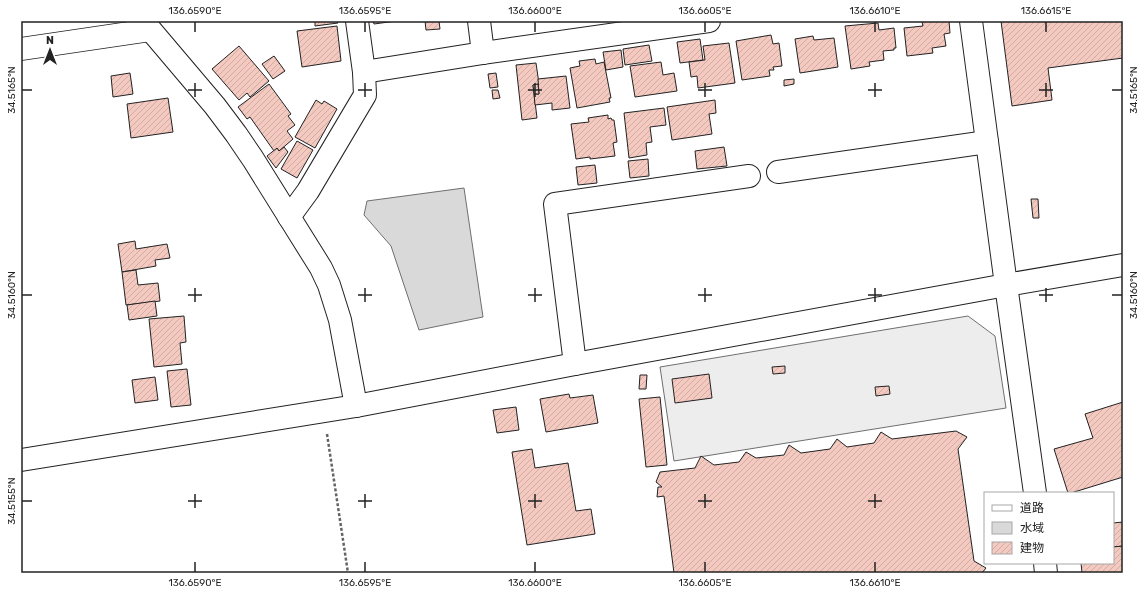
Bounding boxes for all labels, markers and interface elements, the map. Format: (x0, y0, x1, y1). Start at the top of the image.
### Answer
text: 136.6590°E (169, 5, 221, 17)
text: 136.6595°E (339, 5, 391, 17)
text: 136.6600°E (508, 5, 562, 17)
text: 136.6605°E (678, 5, 732, 17)
text: 136.6610°E (849, 5, 901, 17)
text: 136.6615°E (1021, 5, 1071, 17)
north arrow (30, 30, 70, 70)
text: N (46, 34, 54, 47)
text: 34.5165°N (6, 66, 18, 114)
text: 34.5165°N (1128, 66, 1140, 114)
text: 34.5160°N (6, 271, 18, 319)
text: 34.5160°N (1128, 271, 1140, 319)
text: 34.5155°N (6, 477, 18, 525)
legend (984, 492, 1114, 564)
text: 道路 (1020, 501, 1044, 515)
text: 水域 (1020, 521, 1044, 535)
text: 建物 (1020, 541, 1044, 555)
text: 136.6590°E (169, 577, 221, 589)
text: 136.6595°E (339, 577, 391, 589)
text: 136.6600°E (508, 577, 562, 589)
text: 136.6605°E (678, 577, 732, 589)
text: 136.6610°E (849, 577, 901, 589)

